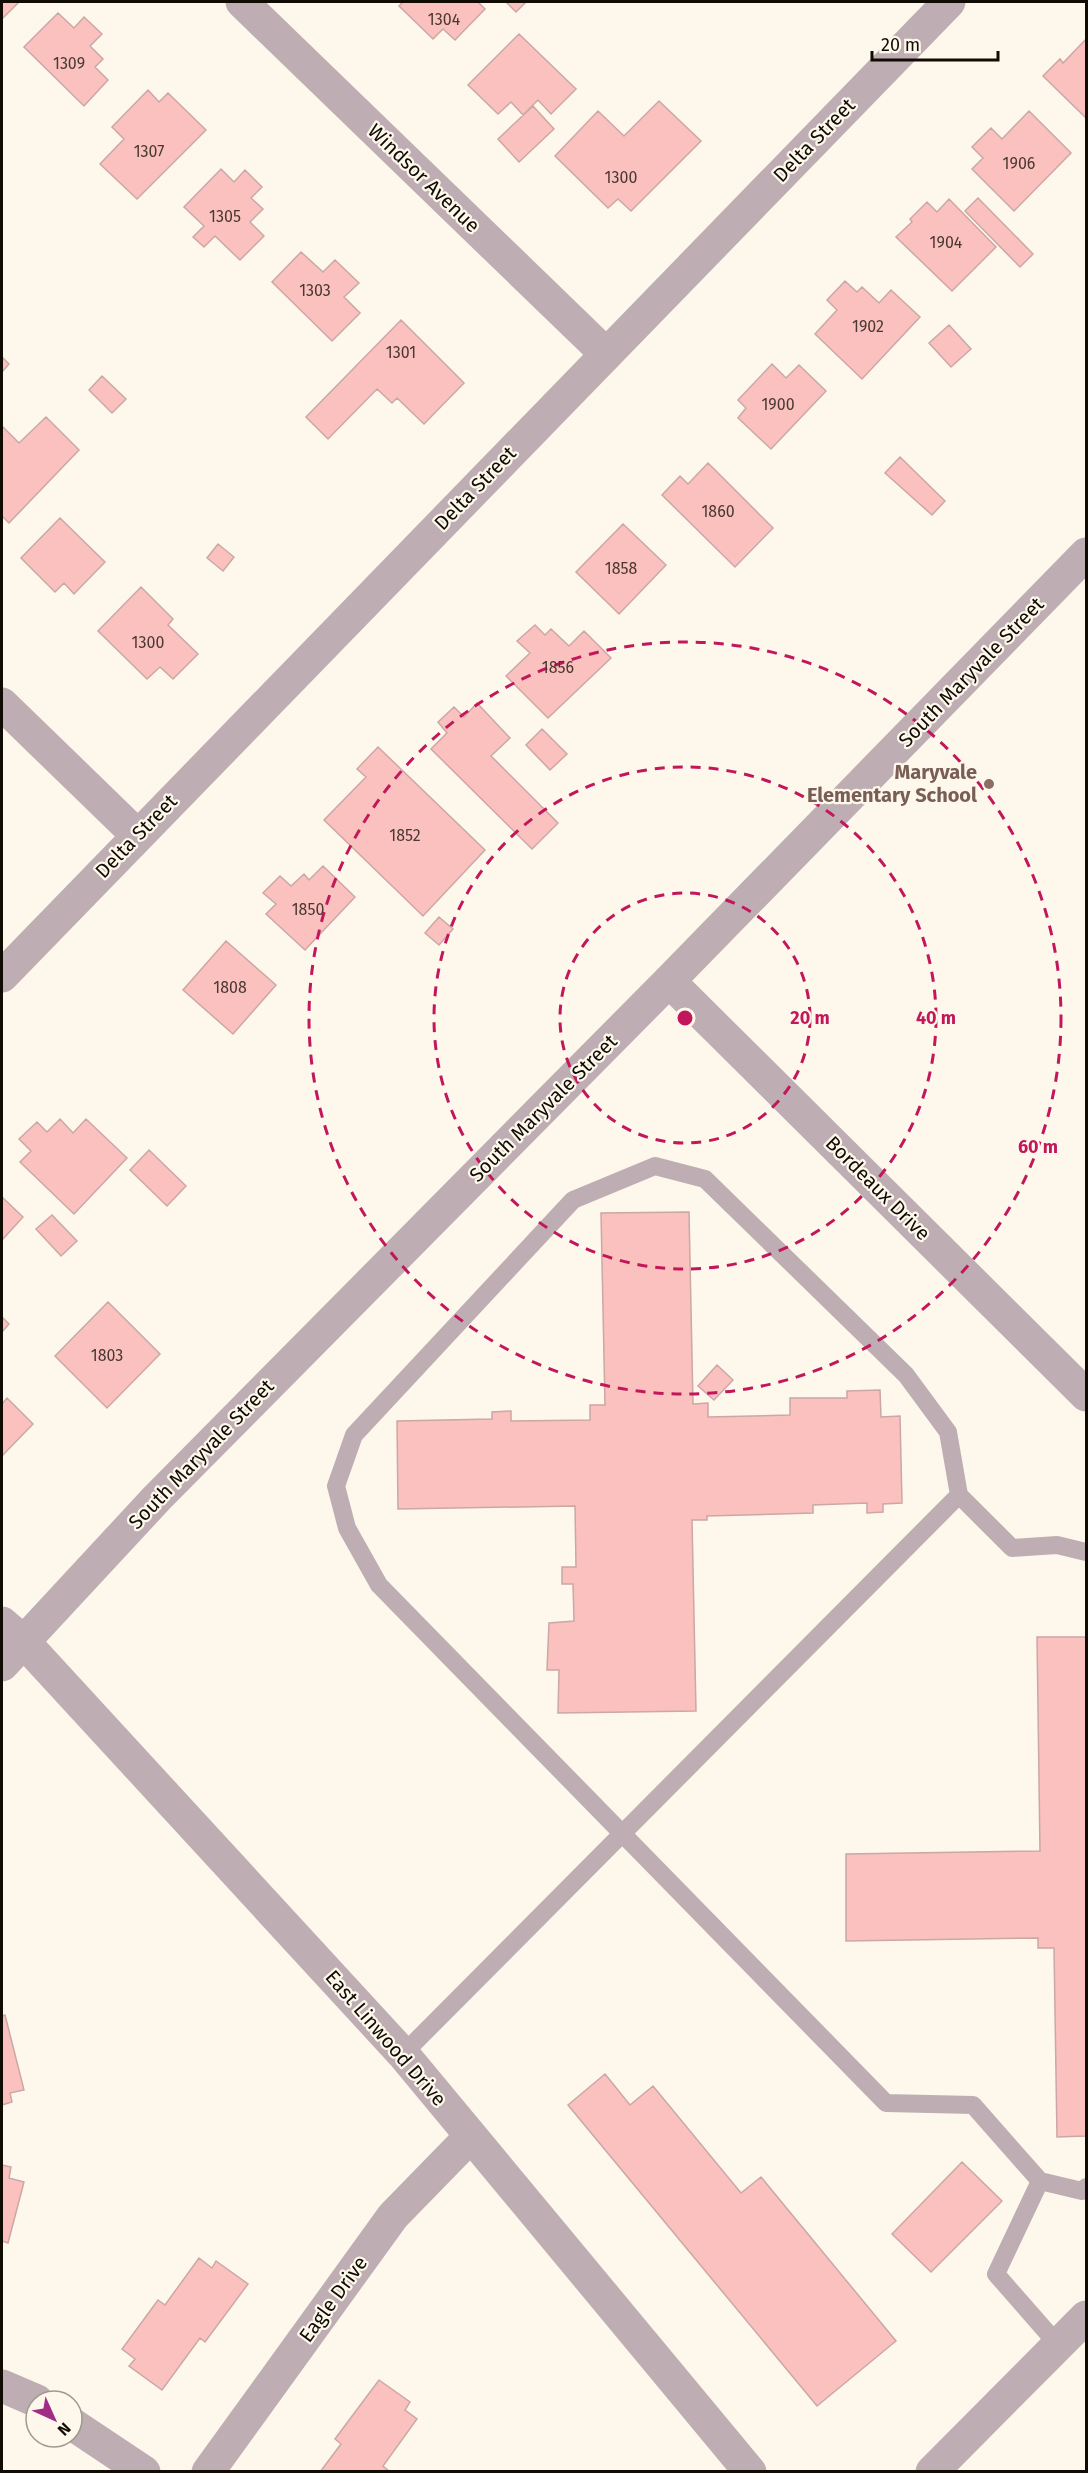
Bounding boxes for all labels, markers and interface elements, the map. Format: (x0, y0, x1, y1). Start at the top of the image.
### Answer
house number: 1304 (428, 10, 461, 29)
scale bar (872, 24, 998, 62)
text: 20 m (881, 34, 920, 56)
house number: 1309 (53, 54, 85, 73)
street label: Delta Street (768, 93, 860, 187)
street label: Windsor Avenue (363, 119, 485, 237)
house number: 1307 (134, 142, 164, 161)
house number: 1906 (1003, 154, 1035, 173)
house number: 1300 (605, 168, 637, 187)
house number: 1305 (209, 207, 241, 226)
house number: 1904 (930, 233, 963, 252)
house number: 1303 (299, 281, 331, 300)
house number: 1902 (852, 317, 884, 336)
house number: 1301 (386, 343, 416, 362)
house number: 1900 (761, 395, 795, 414)
street label: Delta Street (429, 441, 521, 535)
house number: 1860 (701, 502, 735, 521)
house number: 1858 (605, 559, 637, 578)
street label: South Maryvale Street (893, 592, 1049, 752)
house number: 1300 (132, 633, 164, 652)
house number: 1856 (542, 658, 574, 677)
place label: Maryvale Elementary School (807, 760, 977, 807)
marker: Maryvale Elementary School (982, 777, 996, 791)
street label: Delta Street (90, 789, 182, 883)
house number: 1852 (389, 826, 421, 845)
house number: 1850 (292, 900, 324, 919)
house number: 1808 (213, 978, 247, 997)
text: 20 m (790, 1007, 830, 1029)
text: 40 m (916, 1007, 956, 1029)
centre of rings (675, 1008, 695, 1028)
street label: South Maryvale Street (464, 1029, 622, 1187)
street label: Bordeaux Drive (821, 1131, 935, 1245)
text: 60 m (1018, 1136, 1058, 1158)
house number: 1803 (91, 1346, 123, 1365)
street label: South Maryvale Street (123, 1374, 279, 1534)
street label: East Linwood Drive (320, 1965, 452, 2111)
street label: Eagle Drive (294, 2251, 372, 2347)
north arrow (24, 2389, 84, 2449)
text: N (54, 2419, 75, 2440)

